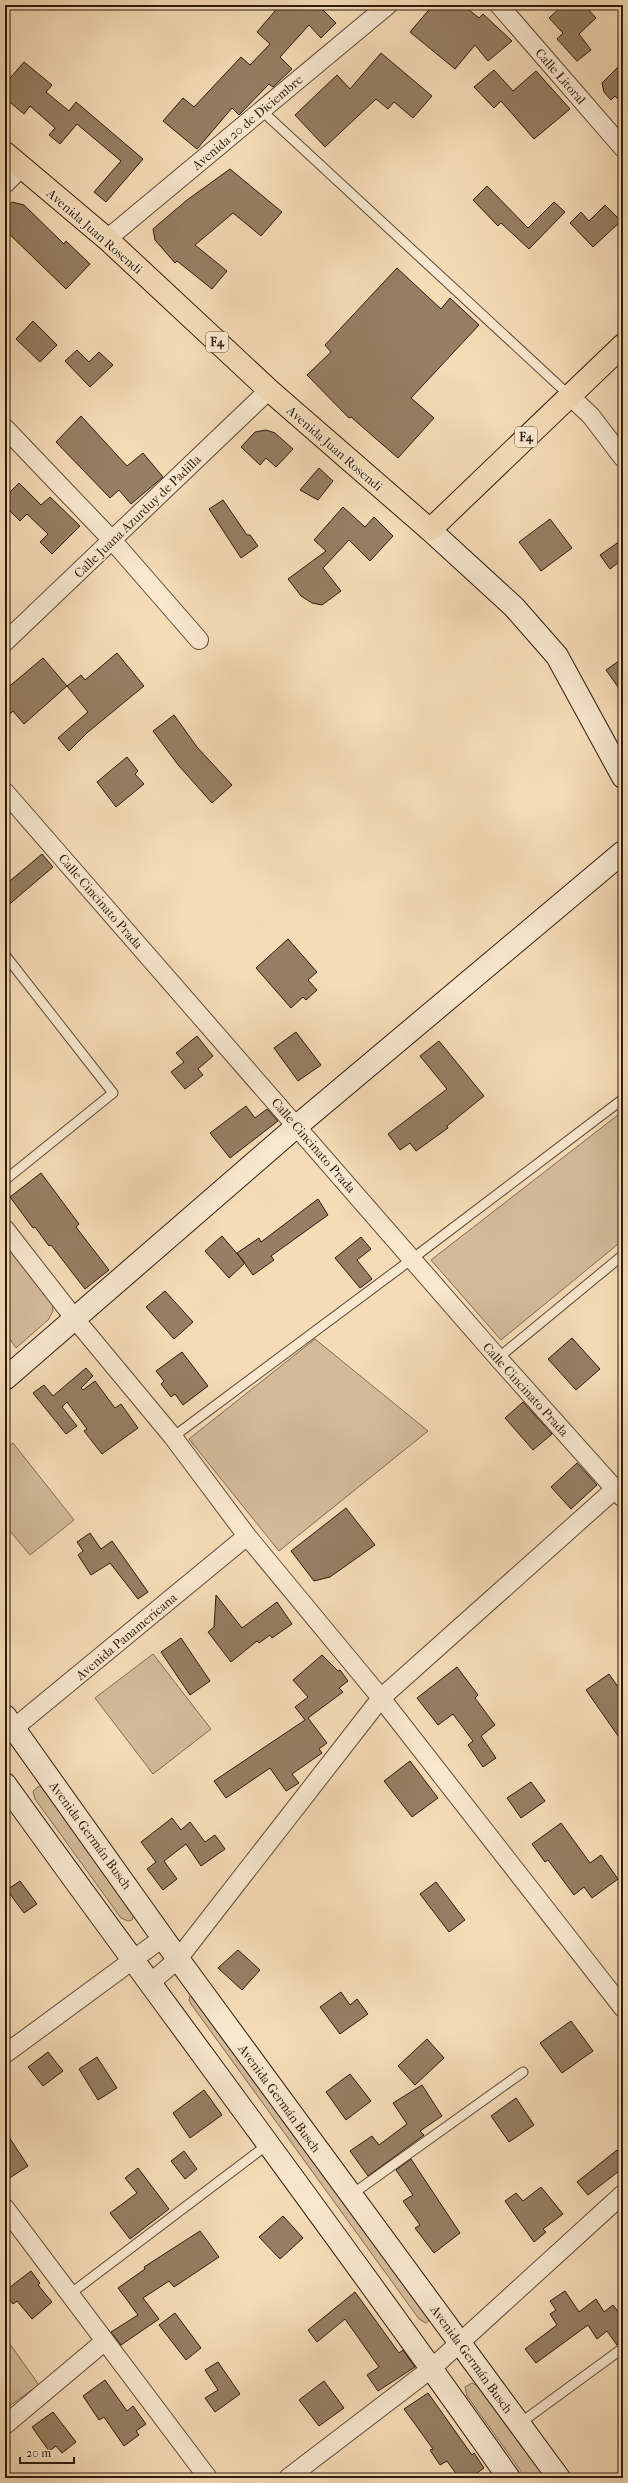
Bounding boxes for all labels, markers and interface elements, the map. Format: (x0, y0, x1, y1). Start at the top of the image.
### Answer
street label: Calle Litoral (532, 45, 589, 108)
street label: Avenida 20 de Diciembre (188, 71, 306, 174)
street label: Avenida Juan Rosendi (43, 185, 146, 277)
road number: F4 (206, 332, 228, 352)
street label: Avenida Juan Rosendi (283, 402, 386, 494)
road number: F4 (515, 427, 537, 447)
street label: Calle Juana Azurduy de Padilla (71, 451, 205, 581)
street label: Calle Cincinato Prada (55, 851, 147, 953)
street label: Calle Cincinato Prada (268, 1095, 360, 1197)
street label: Calle Cincinato Prada (480, 1339, 572, 1440)
street label: Avenida Panamericana (72, 1589, 181, 1684)
street label: Avenida Germán Busch (46, 1778, 135, 1893)
street label: Avenida Germán Busch (235, 2041, 324, 2156)
street label: Avenida Germán Busch (427, 2302, 516, 2417)
scale bar (20, 2439, 74, 2465)
text: 20 m (26, 2446, 51, 2460)

